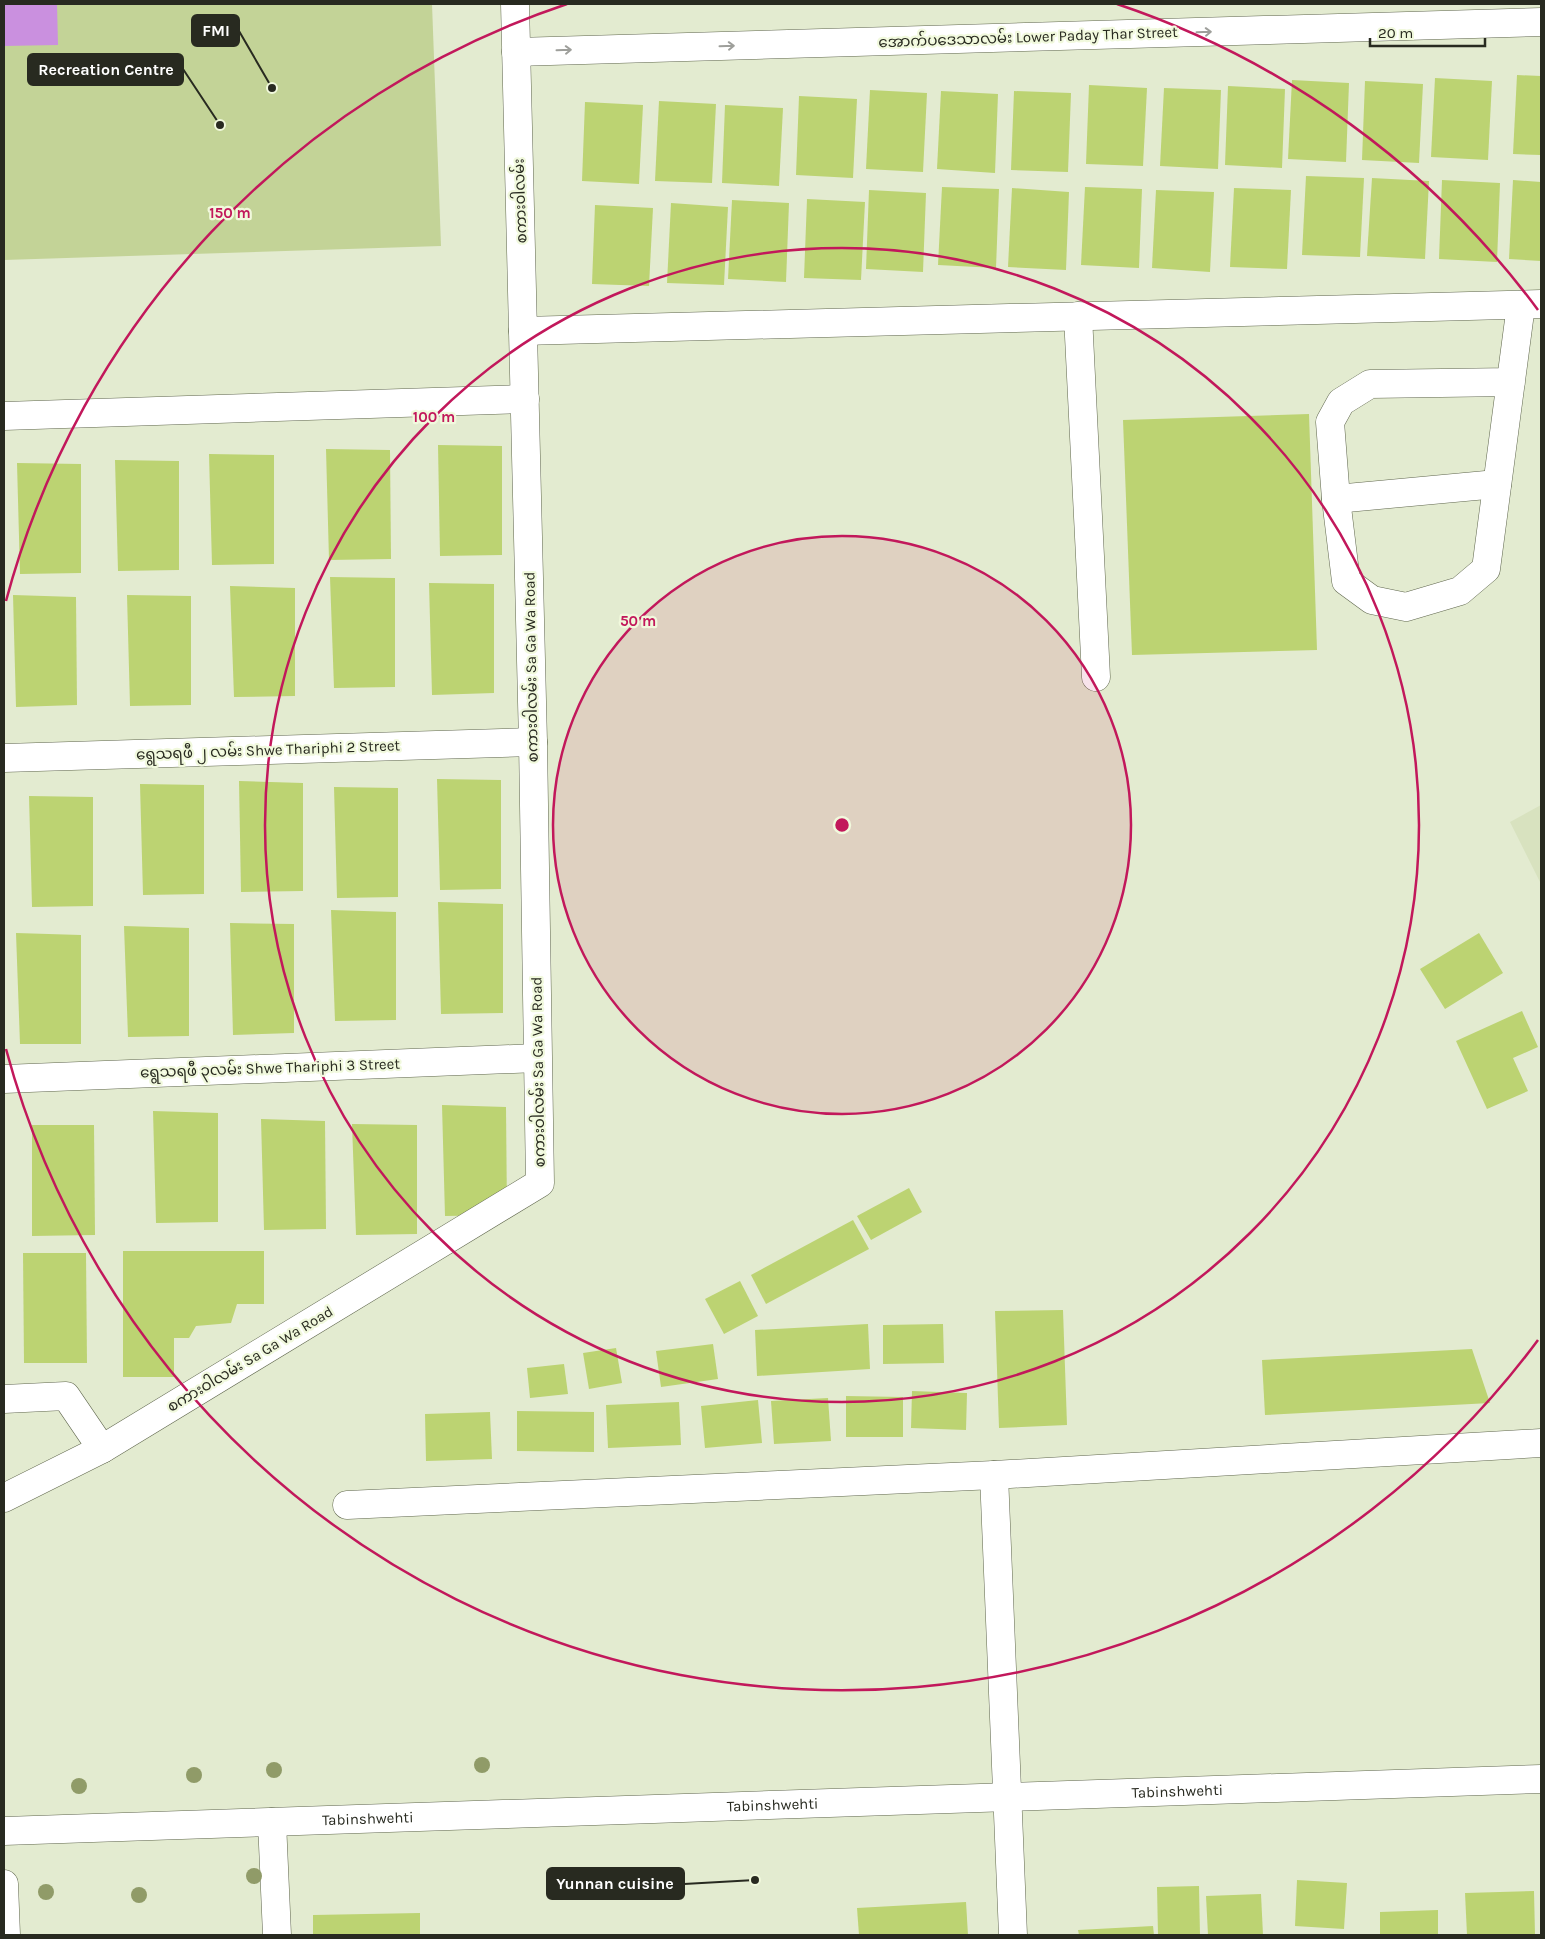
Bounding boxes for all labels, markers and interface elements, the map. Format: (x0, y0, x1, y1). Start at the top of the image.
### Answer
callout: FMI (192, 15, 239, 46)
scale bar (1370, 15, 1485, 47)
text: FMI (202, 21, 230, 40)
street label: အောက်ပဒေသာလမ်း Lower Paday Thar Street (878, 22, 1178, 51)
text: 20 m (1378, 24, 1413, 42)
one-way arrow (1196, 27, 1212, 37)
one-way arrow (719, 41, 735, 50)
one-way arrow (556, 45, 572, 55)
callout: Recreation Centre (28, 54, 183, 85)
text: Recreation Centre (38, 60, 174, 79)
street label: စကား၀ါလမ်း (509, 158, 530, 244)
text: 150 m (209, 204, 251, 222)
text: 100 m (413, 408, 455, 426)
street label: စကားဝါလမ်း Sa Ga Wa Road (519, 572, 542, 762)
text: 50 m (620, 612, 656, 630)
street label: ရွေသရဖီ ၂ လမ်း Shwe Thariphi 2 Street (136, 735, 401, 767)
centre of rings (833, 816, 851, 834)
street label: စကားဝါလမ်း Sa Ga Wa Road (526, 977, 549, 1167)
street label: ရွေသရဖီ ၃လမ်း Shwe Thariphi 3 Street (140, 1053, 401, 1085)
street label: စကားဝါလမ်း Sa Ga Wa Road (163, 1301, 336, 1416)
street label: Tabinshwehti (1131, 1781, 1223, 1802)
street label: Tabinshwehti (726, 1794, 819, 1816)
street label: Tabinshwehti (322, 1808, 414, 1829)
callout: Yunnan cuisine (547, 1868, 684, 1899)
text: Yunnan cuisine (556, 1874, 674, 1893)

